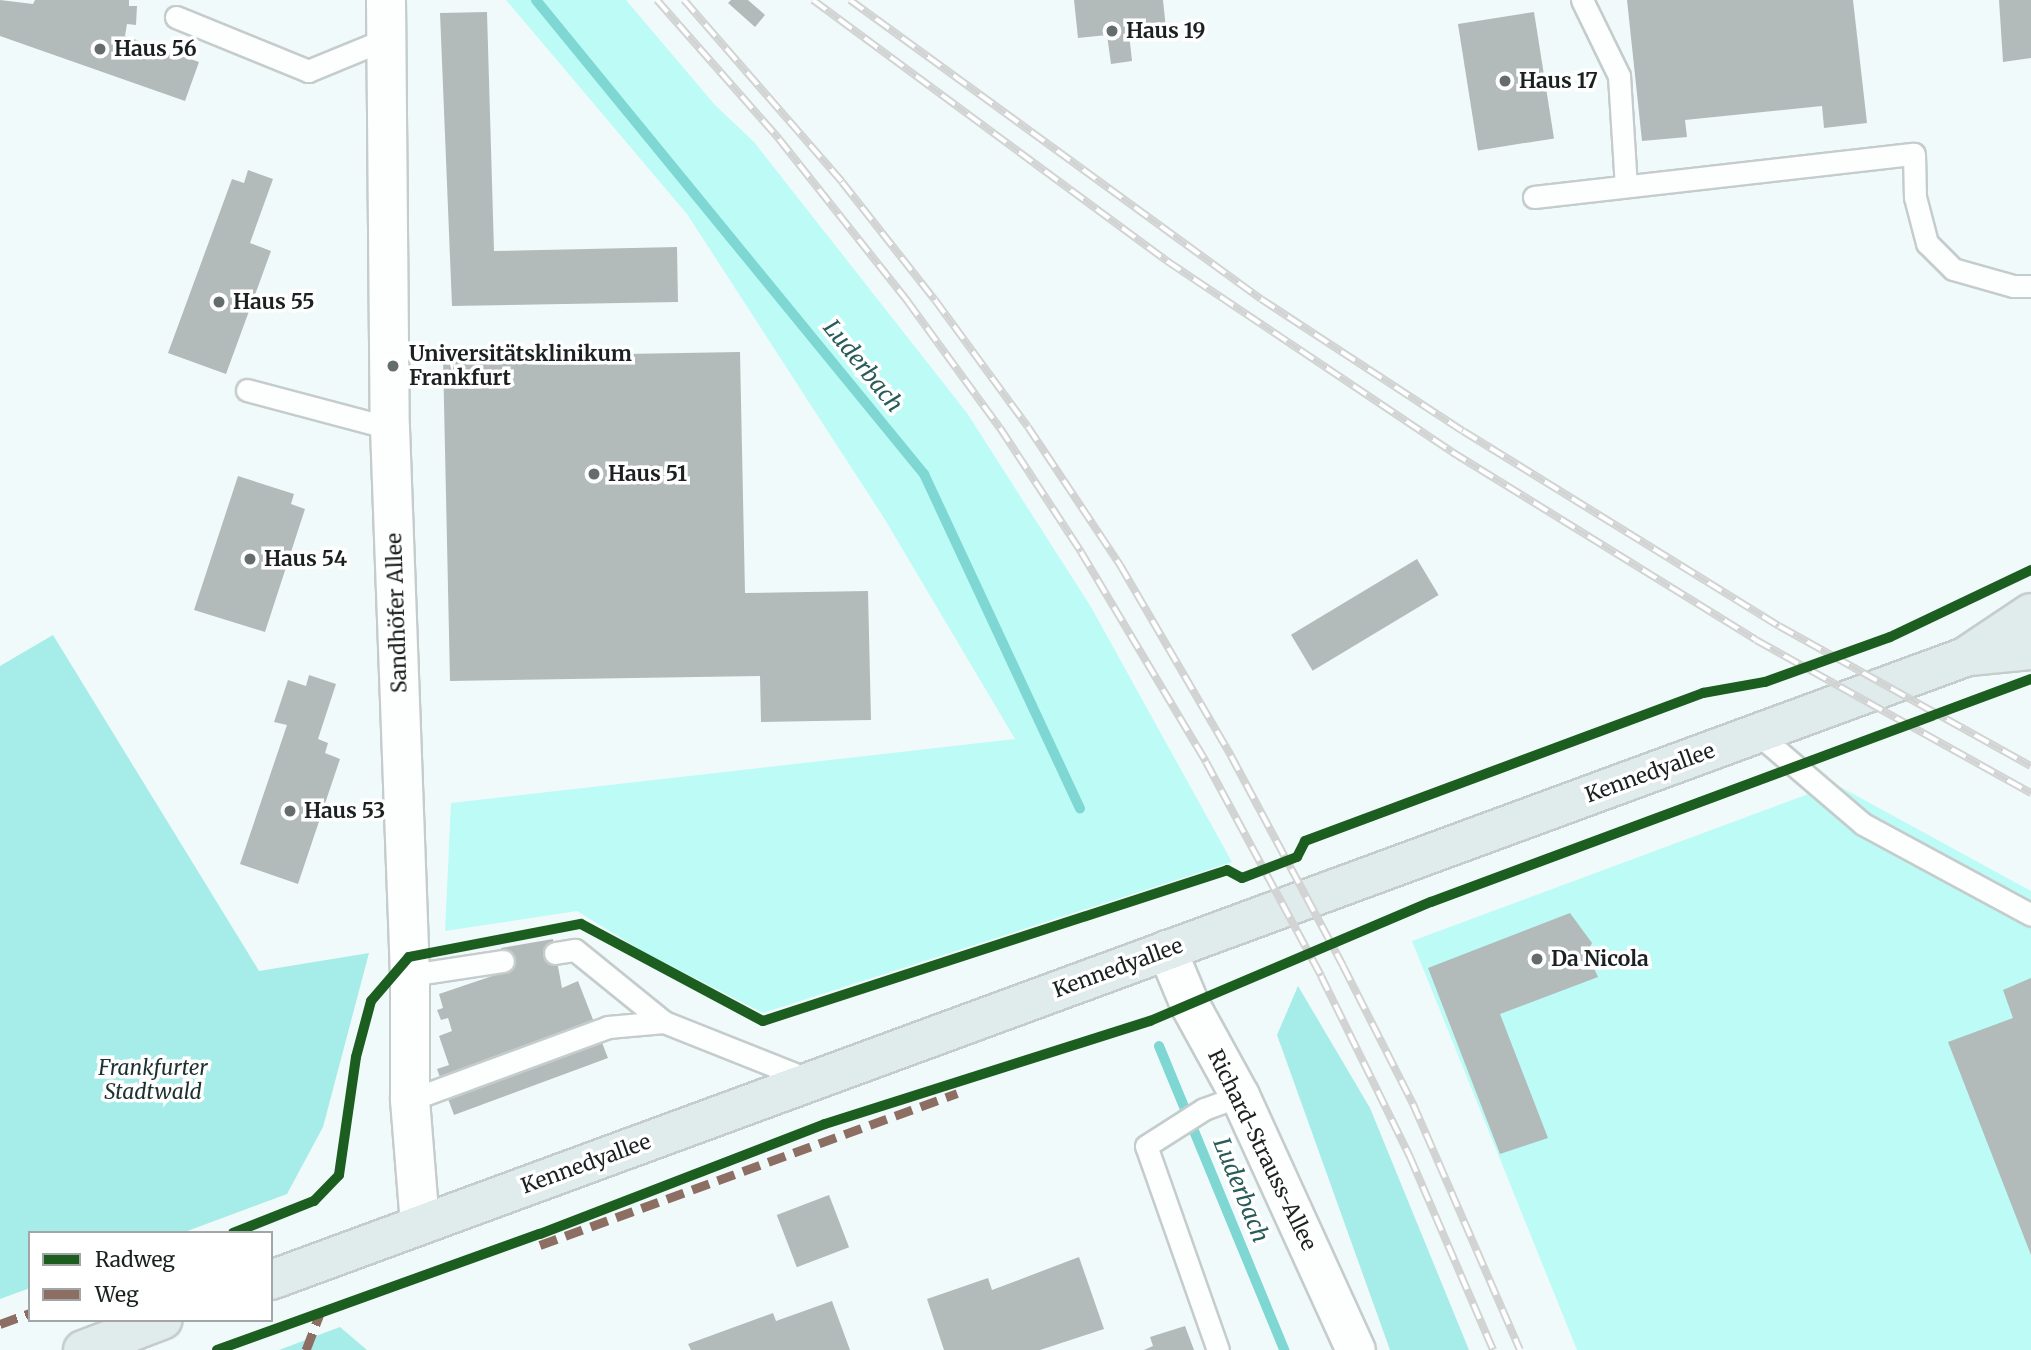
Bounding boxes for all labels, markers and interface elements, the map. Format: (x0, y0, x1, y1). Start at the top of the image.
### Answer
place label: Haus 19 (1126, 18, 1206, 44)
marker: Haus 19 (1104, 23, 1120, 39)
place label: Haus 56 (114, 36, 197, 62)
marker: Haus 56 (92, 41, 108, 57)
place label: Haus 17 (1519, 68, 1598, 94)
marker: Haus 17 (1497, 73, 1513, 89)
place label: Haus 55 (233, 289, 314, 315)
marker: Haus 55 (211, 294, 227, 310)
water label: Luderbach (817, 314, 909, 418)
place label: Universitätsklinikum Frankfurt (409, 341, 632, 391)
marker: Universitätsklinikum Frankfurt (383, 356, 403, 376)
place label: Haus 51 (608, 461, 687, 487)
marker: Haus 51 (586, 466, 602, 482)
street label: Sandhöfer Allee (382, 533, 412, 693)
place label: Haus 54 (264, 546, 347, 572)
marker: Haus 54 (242, 551, 258, 567)
street label: Kennedyallee (1582, 738, 1718, 808)
place label: Haus 53 (304, 798, 385, 824)
marker: Haus 53 (282, 803, 298, 819)
street label: Kennedyallee (1050, 933, 1186, 1003)
place label: Da Nicola (1551, 946, 1649, 972)
marker: Da Nicola (1529, 951, 1545, 967)
street label: Richard-Strauss-Allee (1202, 1045, 1322, 1255)
park label: Frankfurter Stadtwald (98, 1055, 208, 1105)
street label: Kennedyallee (518, 1129, 654, 1199)
water label: Luderbach (1207, 1134, 1275, 1246)
legend (28, 1231, 273, 1322)
text: Radweg (95, 1246, 175, 1273)
text: Weg (95, 1281, 139, 1308)

